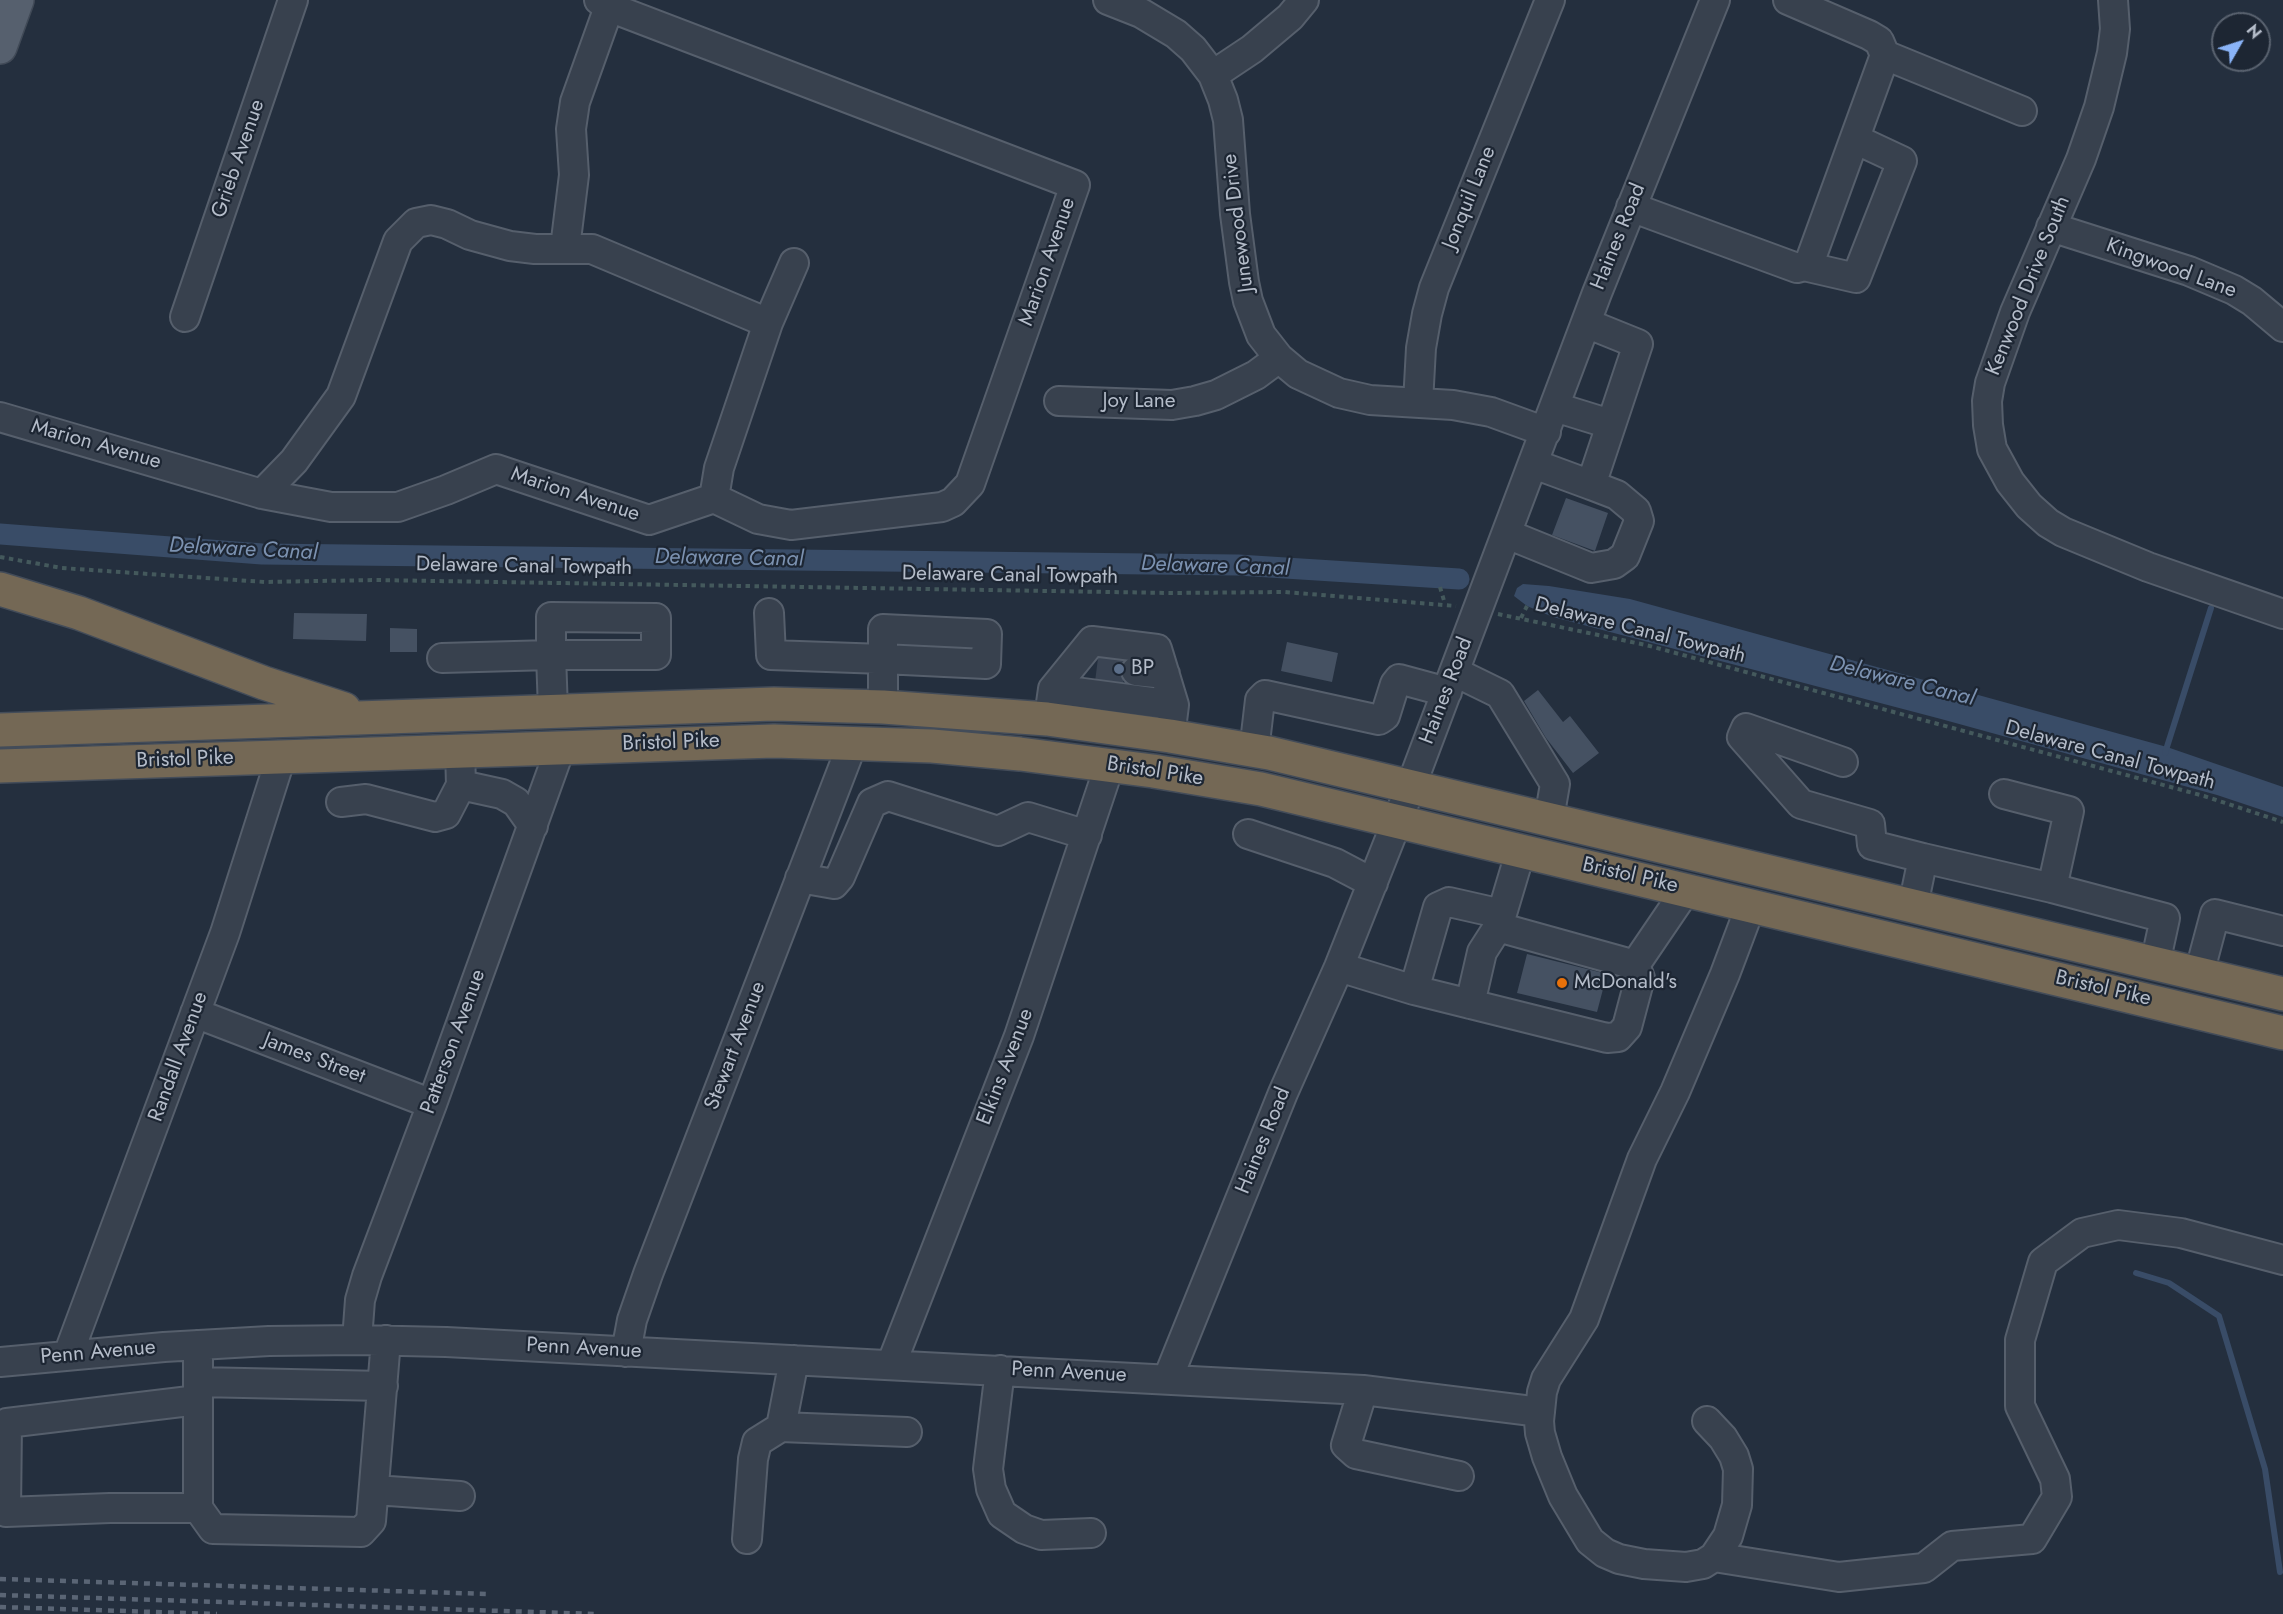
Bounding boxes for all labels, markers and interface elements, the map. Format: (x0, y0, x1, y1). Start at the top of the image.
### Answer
north arrow (2211, 12, 2271, 72)
text: N (2241, 19, 2267, 44)
street label: Grieb Avenue (207, 97, 271, 221)
street label: Jonquil Lane (1438, 143, 1502, 253)
street label: Junewood Drive (1218, 152, 1260, 294)
street label: Haines Road (1586, 180, 1652, 294)
street label: Kenwood Drive South (1982, 193, 2076, 379)
street label: Marion Avenue (1014, 195, 1082, 329)
street label: Kingwood Lane (2102, 234, 2240, 304)
street label: Joy Lane (1102, 389, 1176, 415)
street label: Marion Avenue (28, 414, 164, 476)
street label: Marion Avenue (507, 462, 643, 528)
water label: Delaware Canal (168, 533, 318, 567)
water label: Delaware Canal (654, 545, 804, 573)
water label: Delaware Canal (1140, 551, 1290, 583)
street label: Delaware Canal Towpath (416, 553, 632, 581)
street label: Delaware Canal Towpath (902, 562, 1118, 590)
street label: Delaware Canal Towpath (1532, 593, 1748, 669)
street label: Haines Road (1415, 634, 1479, 748)
water label: Delaware Canal (1827, 651, 1977, 713)
place label: BP (1131, 656, 1154, 682)
marker: BP (1112, 662, 1126, 676)
street label: Delaware Canal Towpath (2002, 716, 2218, 796)
street label: Bristol Pike (622, 729, 720, 757)
street label: Bristol Pike (136, 746, 234, 774)
street label: Bristol Pike (1105, 752, 1205, 792)
street label: Bristol Pike (1580, 853, 1680, 899)
street label: Patterson Avenue (416, 966, 492, 1118)
street label: Bristol Pike (2053, 966, 2153, 1012)
place label: McDonald's (1574, 970, 1677, 996)
marker: McDonald's (1555, 976, 1569, 990)
street label: Stewart Avenue (700, 978, 772, 1114)
street label: Randall Avenue (144, 989, 214, 1125)
street label: Elkins Avenue (972, 1005, 1040, 1129)
street label: James Street (259, 1028, 369, 1090)
street label: Haines Road (1231, 1084, 1297, 1198)
street label: Penn Avenue (526, 1333, 642, 1365)
street label: Penn Avenue (39, 1335, 157, 1371)
street label: Penn Avenue (1011, 1357, 1127, 1389)

